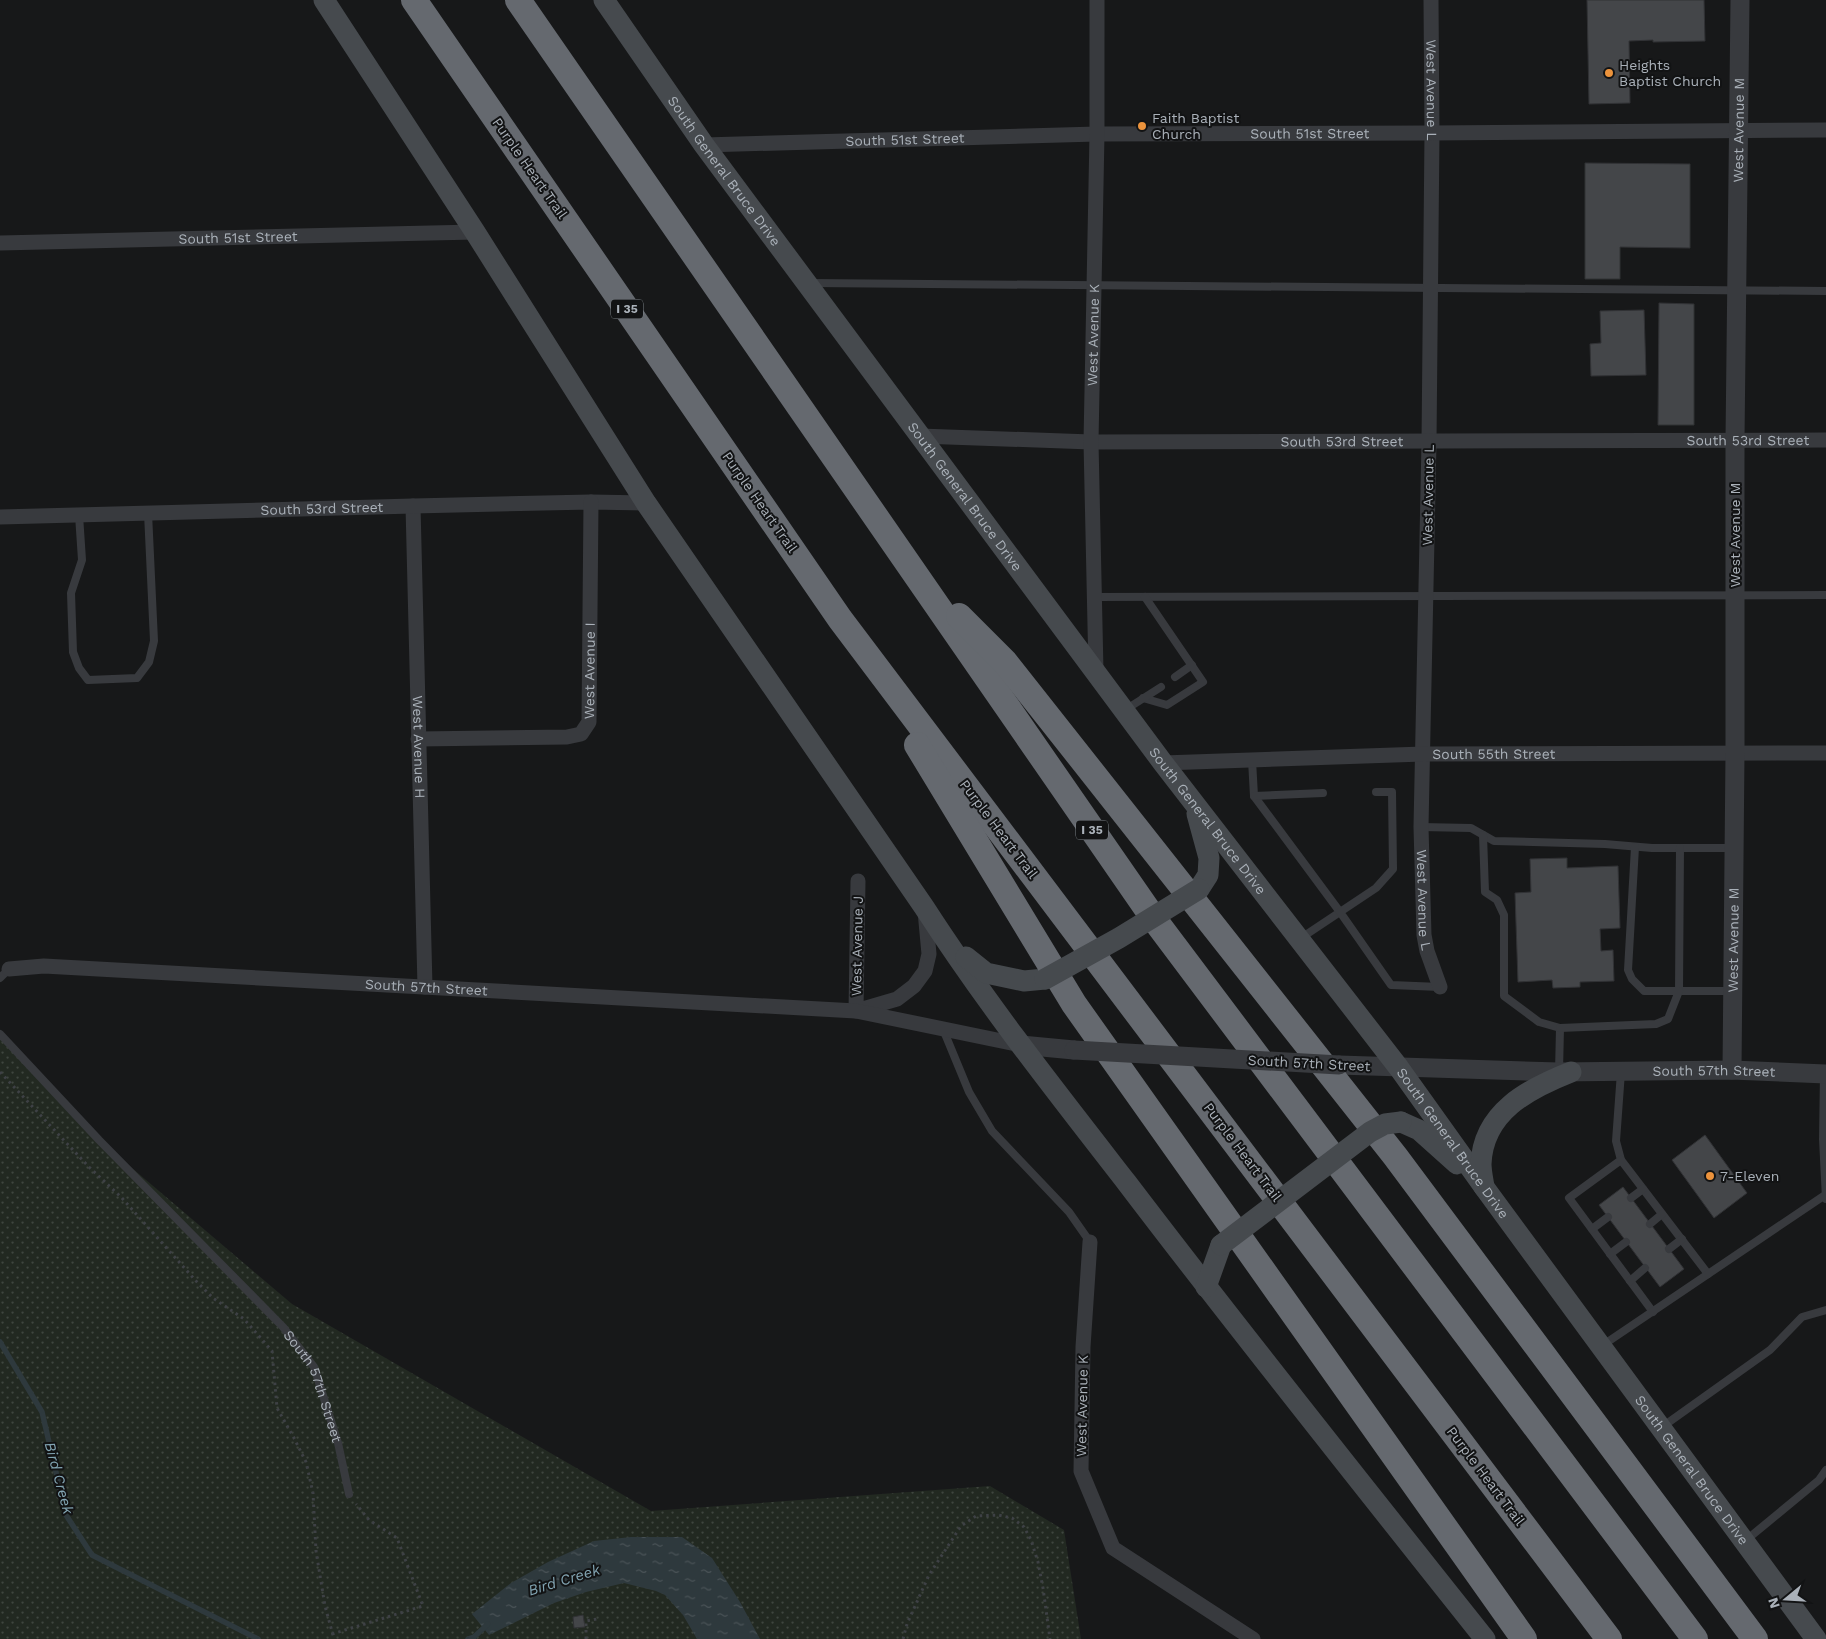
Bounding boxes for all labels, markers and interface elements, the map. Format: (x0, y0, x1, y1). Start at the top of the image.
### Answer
street label: West Avenue L (1423, 39, 1440, 141)
place label: Heights Baptist Church (1619, 57, 1721, 89)
marker: Heights Baptist Church (1603, 67, 1615, 79)
street label: West Avenue M (1730, 78, 1747, 183)
street label: South General Bruce Drive (665, 93, 784, 249)
place label: Faith Baptist Church (1152, 110, 1239, 142)
street label: Purple Heart Trail (489, 114, 571, 222)
marker: Faith Baptist Church (1136, 120, 1148, 132)
street label: South 51st Street (1250, 125, 1370, 142)
street label: South 51st Street (845, 130, 965, 149)
street label: South 51st Street (178, 228, 298, 247)
street label: West Avenue K (1084, 284, 1102, 386)
road number: I 35 (611, 300, 643, 318)
street label: South General Bruce Drive (905, 419, 1026, 574)
street label: South 53rd Street (1686, 432, 1810, 448)
street label: South 53rd Street (1280, 433, 1404, 449)
street label: West Avenue L (1419, 444, 1437, 546)
street label: Purple Heart Trail (719, 448, 801, 556)
street label: West Avenue M (1727, 483, 1743, 587)
street label: South 53rd Street (260, 499, 384, 518)
street label: West Avenue I (581, 622, 598, 719)
street label: West Avenue H (410, 695, 428, 799)
street label: South General Bruce Drive (1146, 744, 1270, 897)
street label: South 55th Street (1432, 746, 1556, 762)
street label: Purple Heart Trail (957, 776, 1042, 882)
road number: I 35 (1076, 820, 1108, 840)
street label: West Avenue L (1414, 849, 1435, 952)
street label: West Avenue M (1725, 888, 1742, 992)
street label: West Avenue J (848, 896, 866, 996)
street label: South 57th Street (364, 976, 488, 999)
street label: South 57th Street (1247, 1052, 1371, 1074)
street label: South 57th Street (1652, 1062, 1776, 1080)
street label: South General Bruce Drive (1393, 1065, 1512, 1221)
street label: Purple Heart Trail (1201, 1099, 1286, 1205)
place label: 7-Eleven (1720, 1168, 1779, 1184)
marker: 7-Eleven (1704, 1170, 1716, 1182)
street label: South 57th Street (280, 1327, 345, 1444)
street label: West Avenue K (1073, 1355, 1091, 1457)
street label: South General Bruce Drive (1632, 1392, 1752, 1548)
street label: Purple Heart Trail (1444, 1423, 1529, 1529)
water label: Bird Creek (41, 1440, 78, 1517)
water label: Bird Creek (526, 1560, 603, 1599)
north arrow (1761, 1574, 1811, 1624)
text: N (1764, 1596, 1783, 1610)

